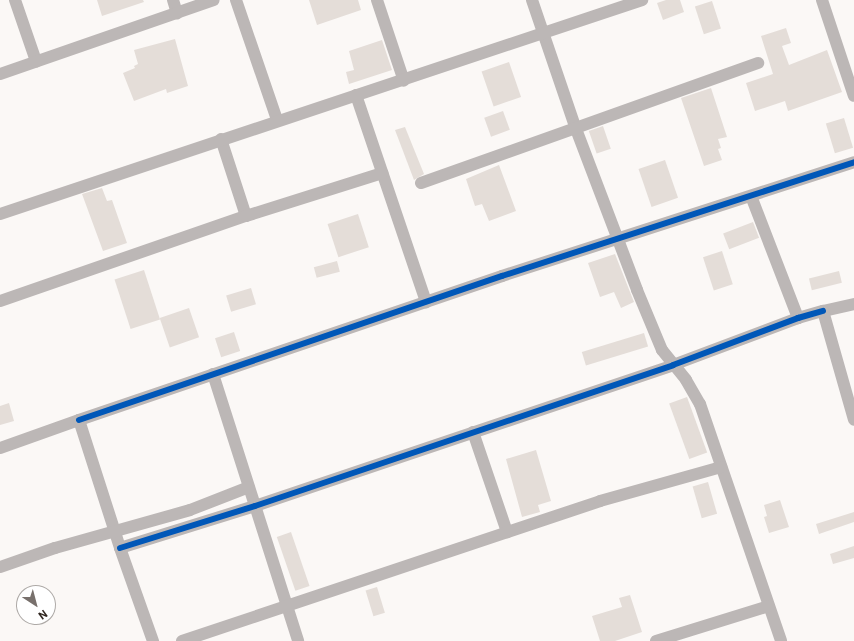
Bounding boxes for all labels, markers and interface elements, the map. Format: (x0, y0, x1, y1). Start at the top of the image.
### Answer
north arrow (16, 585, 56, 625)
text: N (36, 607, 50, 622)

